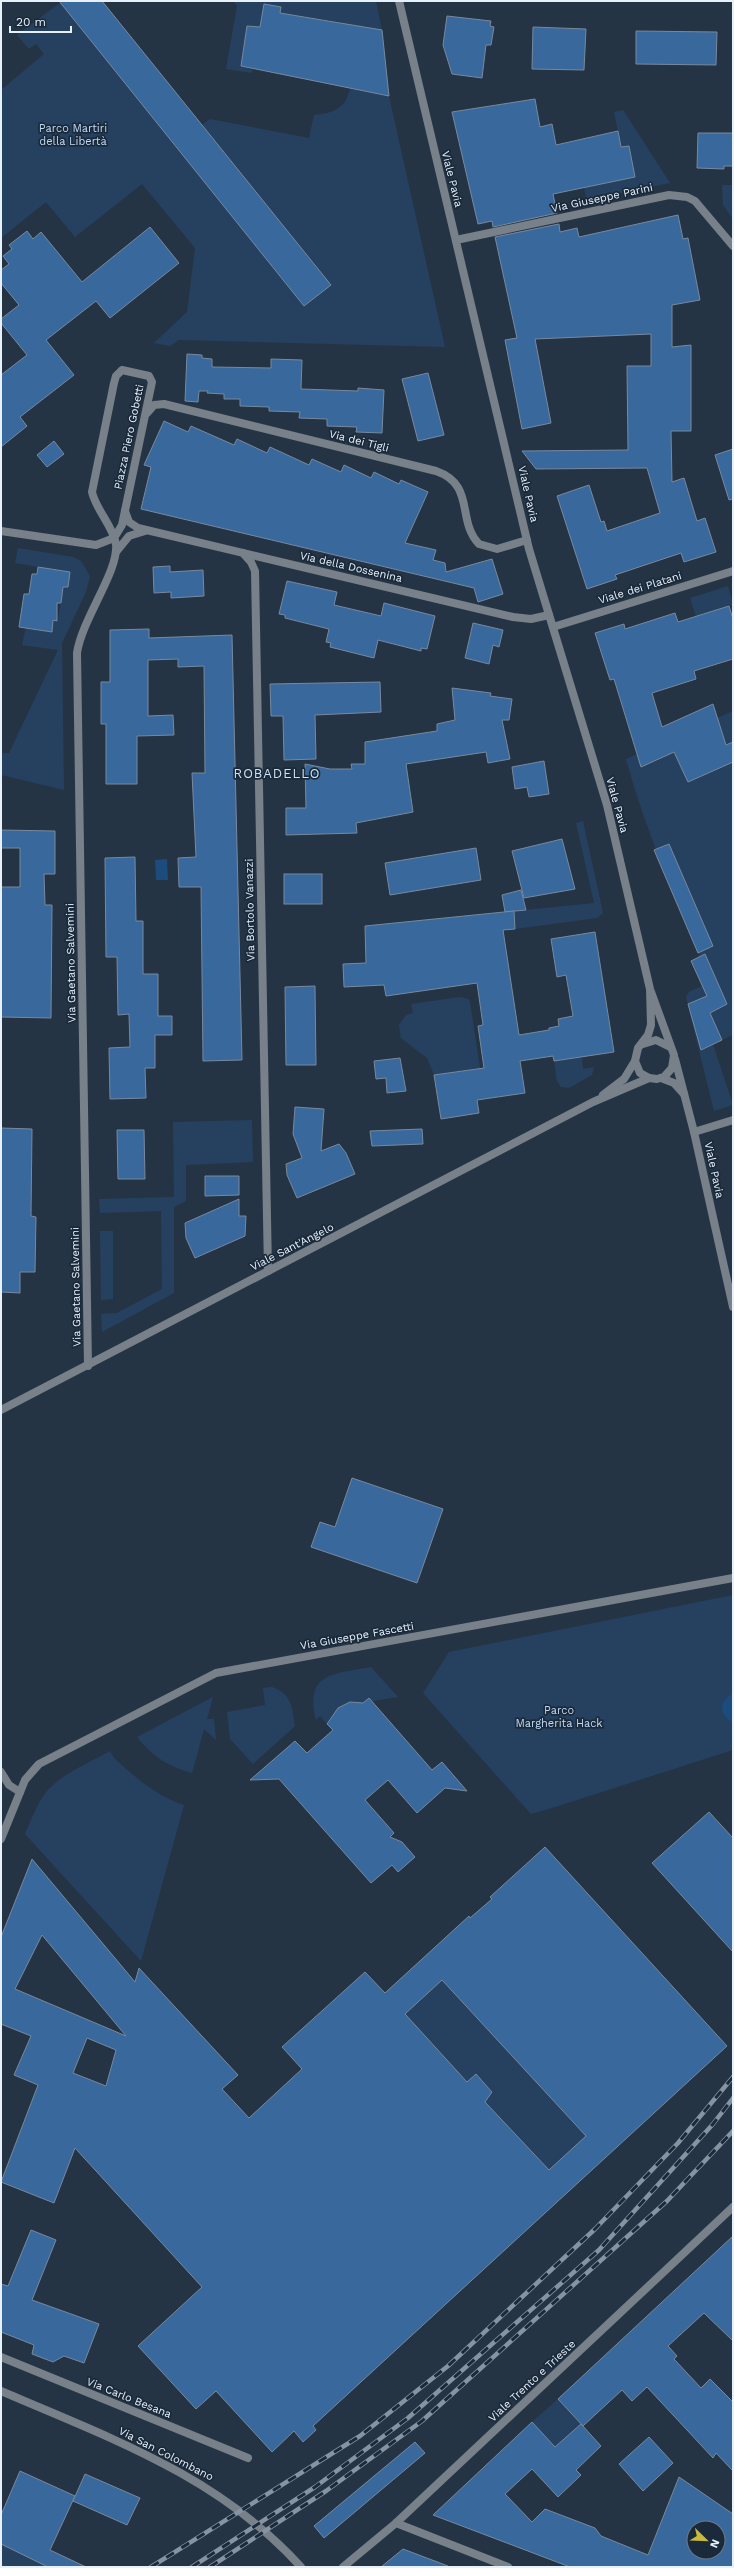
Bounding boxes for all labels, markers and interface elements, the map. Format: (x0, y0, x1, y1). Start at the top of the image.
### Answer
scale bar (10, 8, 71, 34)
text: 20 m (16, 15, 46, 29)
park label: Parco Martiri della Libertà (39, 122, 107, 148)
street label: Viale Pavia (439, 150, 465, 208)
street label: Via Giuseppe Parini (550, 181, 654, 215)
street label: Piazza Piero Gobetti (112, 383, 147, 491)
street label: Via dei Tigli (328, 427, 390, 455)
street label: Viale Pavia (515, 465, 541, 523)
street label: Via della Dossenina (299, 549, 403, 585)
street label: Viale dei Platani (597, 569, 683, 607)
district label: ROBADELLO (234, 766, 320, 781)
street label: Viale Pavia (603, 776, 631, 834)
street label: Via Bortolo Vanazzi (243, 858, 257, 961)
street label: Via Gaetano Salvemini (63, 903, 79, 1023)
street label: Viale Pavia (702, 1141, 726, 1199)
street label: Viale Sant'Angelo (248, 1220, 336, 1274)
street label: Via Gaetano Salvemini (68, 1227, 84, 1347)
street label: Via Giuseppe Fascetti (299, 1620, 415, 1652)
park label: Parco Margherita Hack (515, 1704, 603, 1730)
street label: Viale Trento e Trieste (486, 2337, 578, 2425)
street label: Via Carlo Besana (85, 2375, 173, 2421)
street label: Via San Colombano (116, 2424, 216, 2484)
north arrow (686, 2520, 726, 2560)
text: N (707, 2537, 722, 2550)

